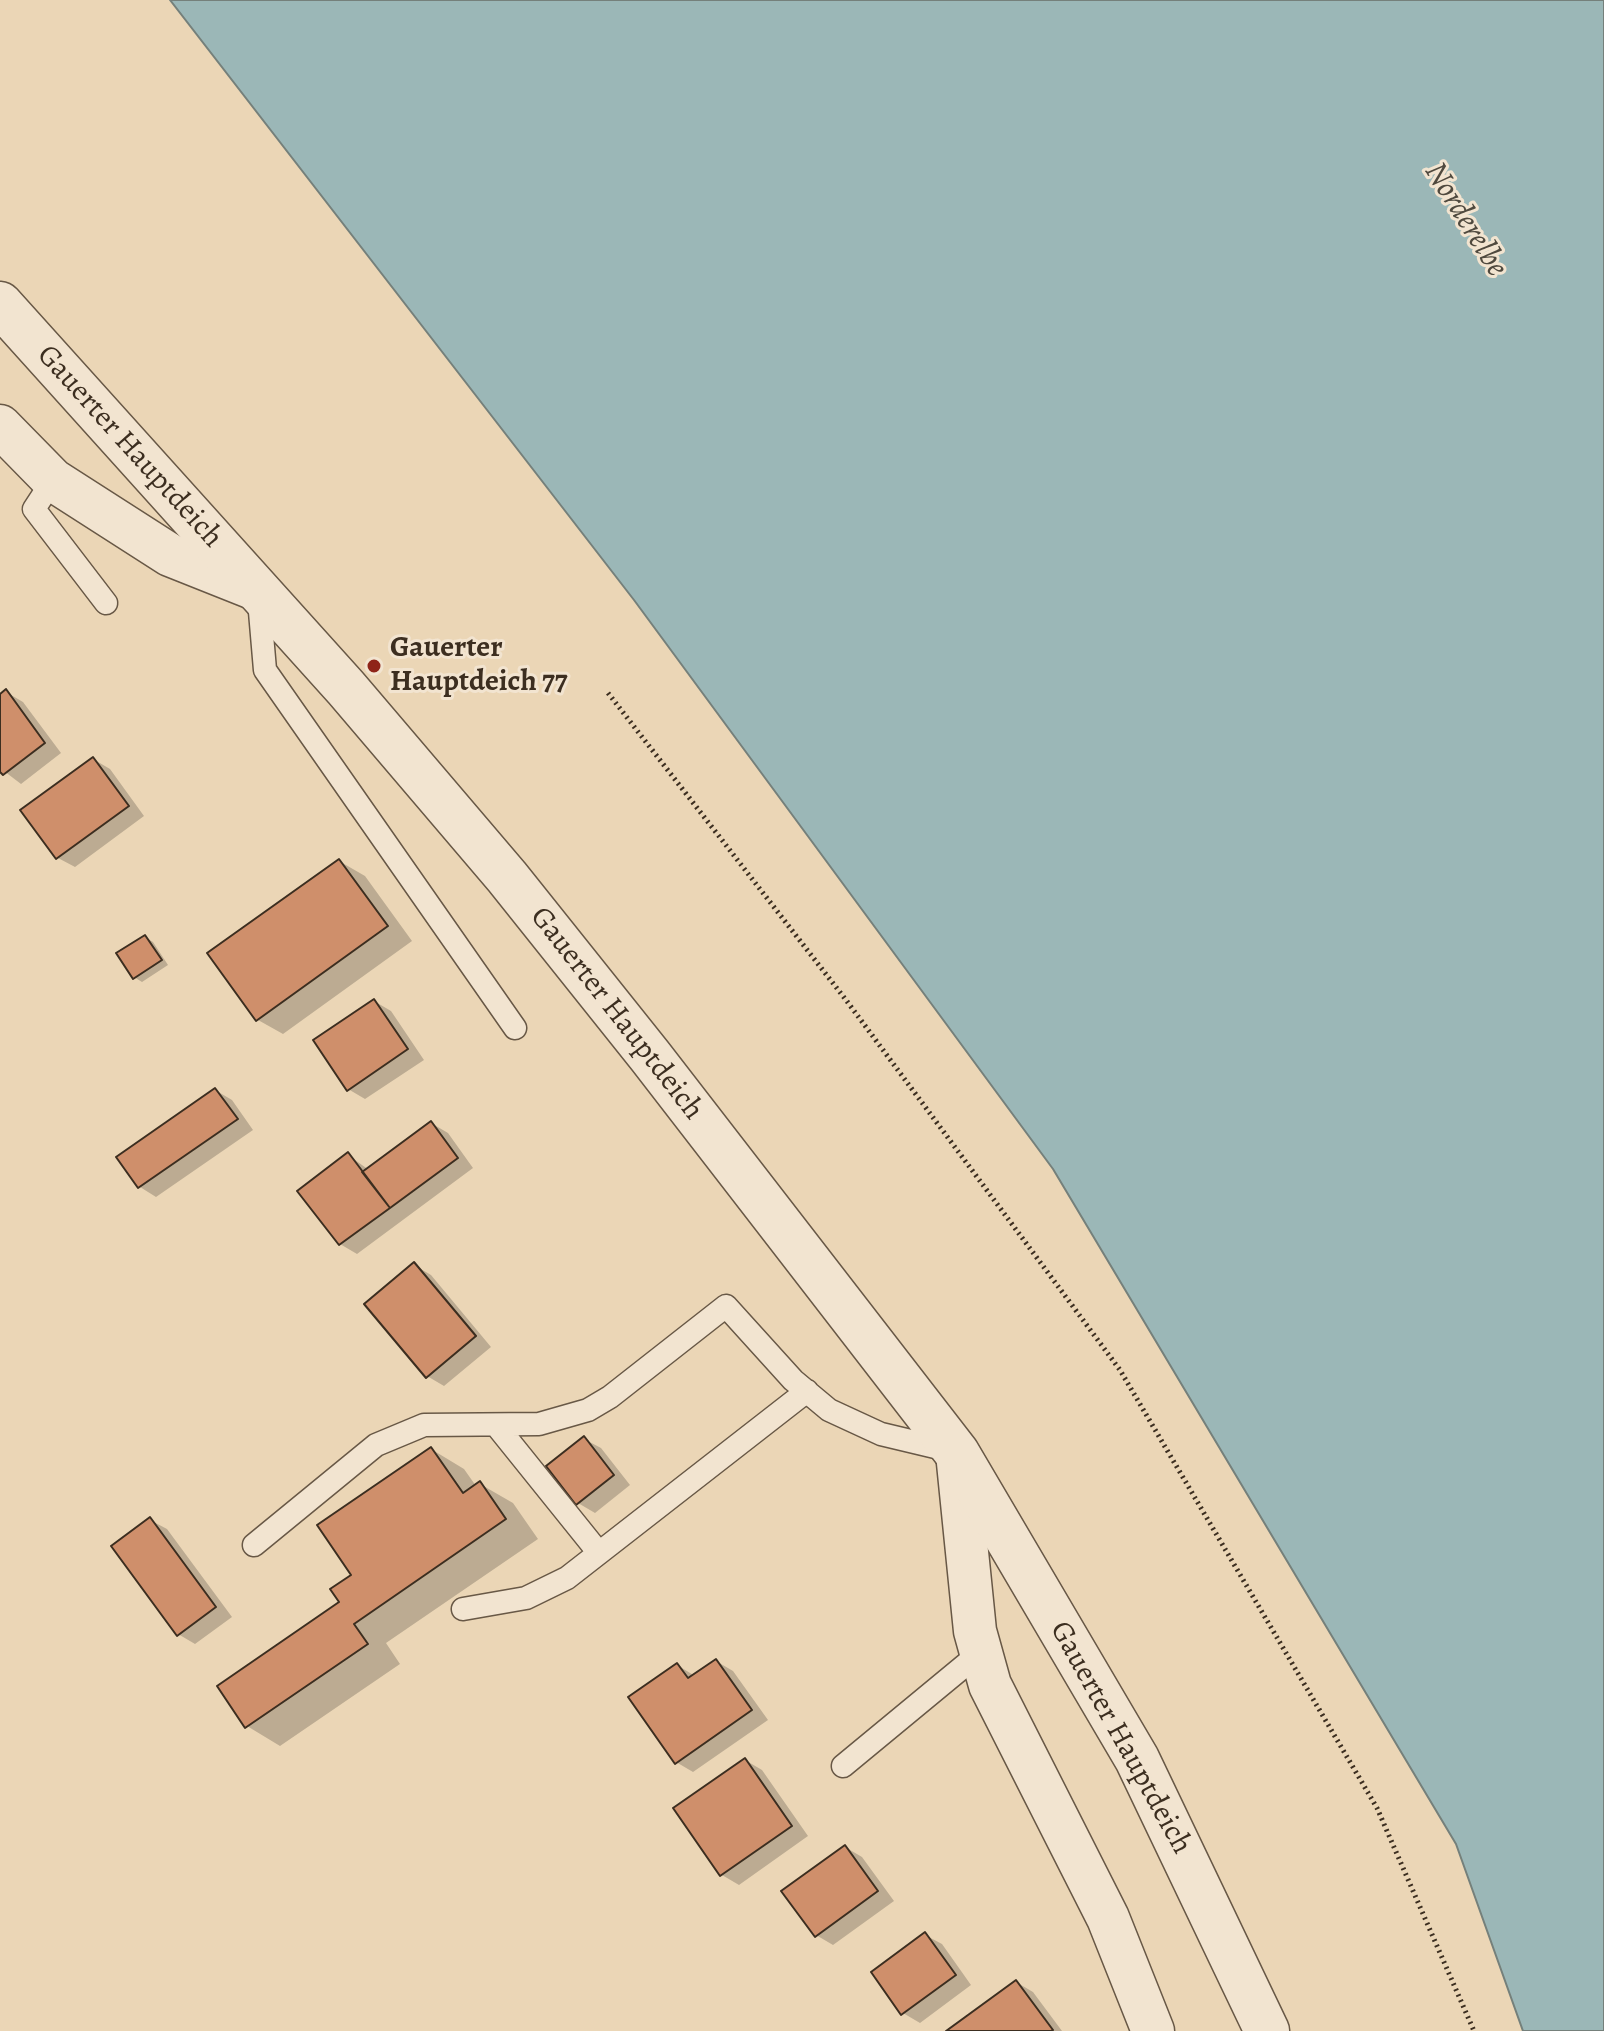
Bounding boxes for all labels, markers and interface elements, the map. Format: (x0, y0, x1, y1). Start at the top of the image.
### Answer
water label: Norderelbe (1415, 156, 1515, 284)
street label: Gauerter Hauptdeich (29, 338, 229, 556)
place label: Gauerter Hauptdeich 77 (390, 631, 568, 702)
marker: Gauerter Hauptdeich 77 (365, 657, 383, 675)
street label: Gauerter Hauptdeich (522, 900, 710, 1128)
street label: Gauerter Hauptdeich (1041, 1615, 1199, 1861)

